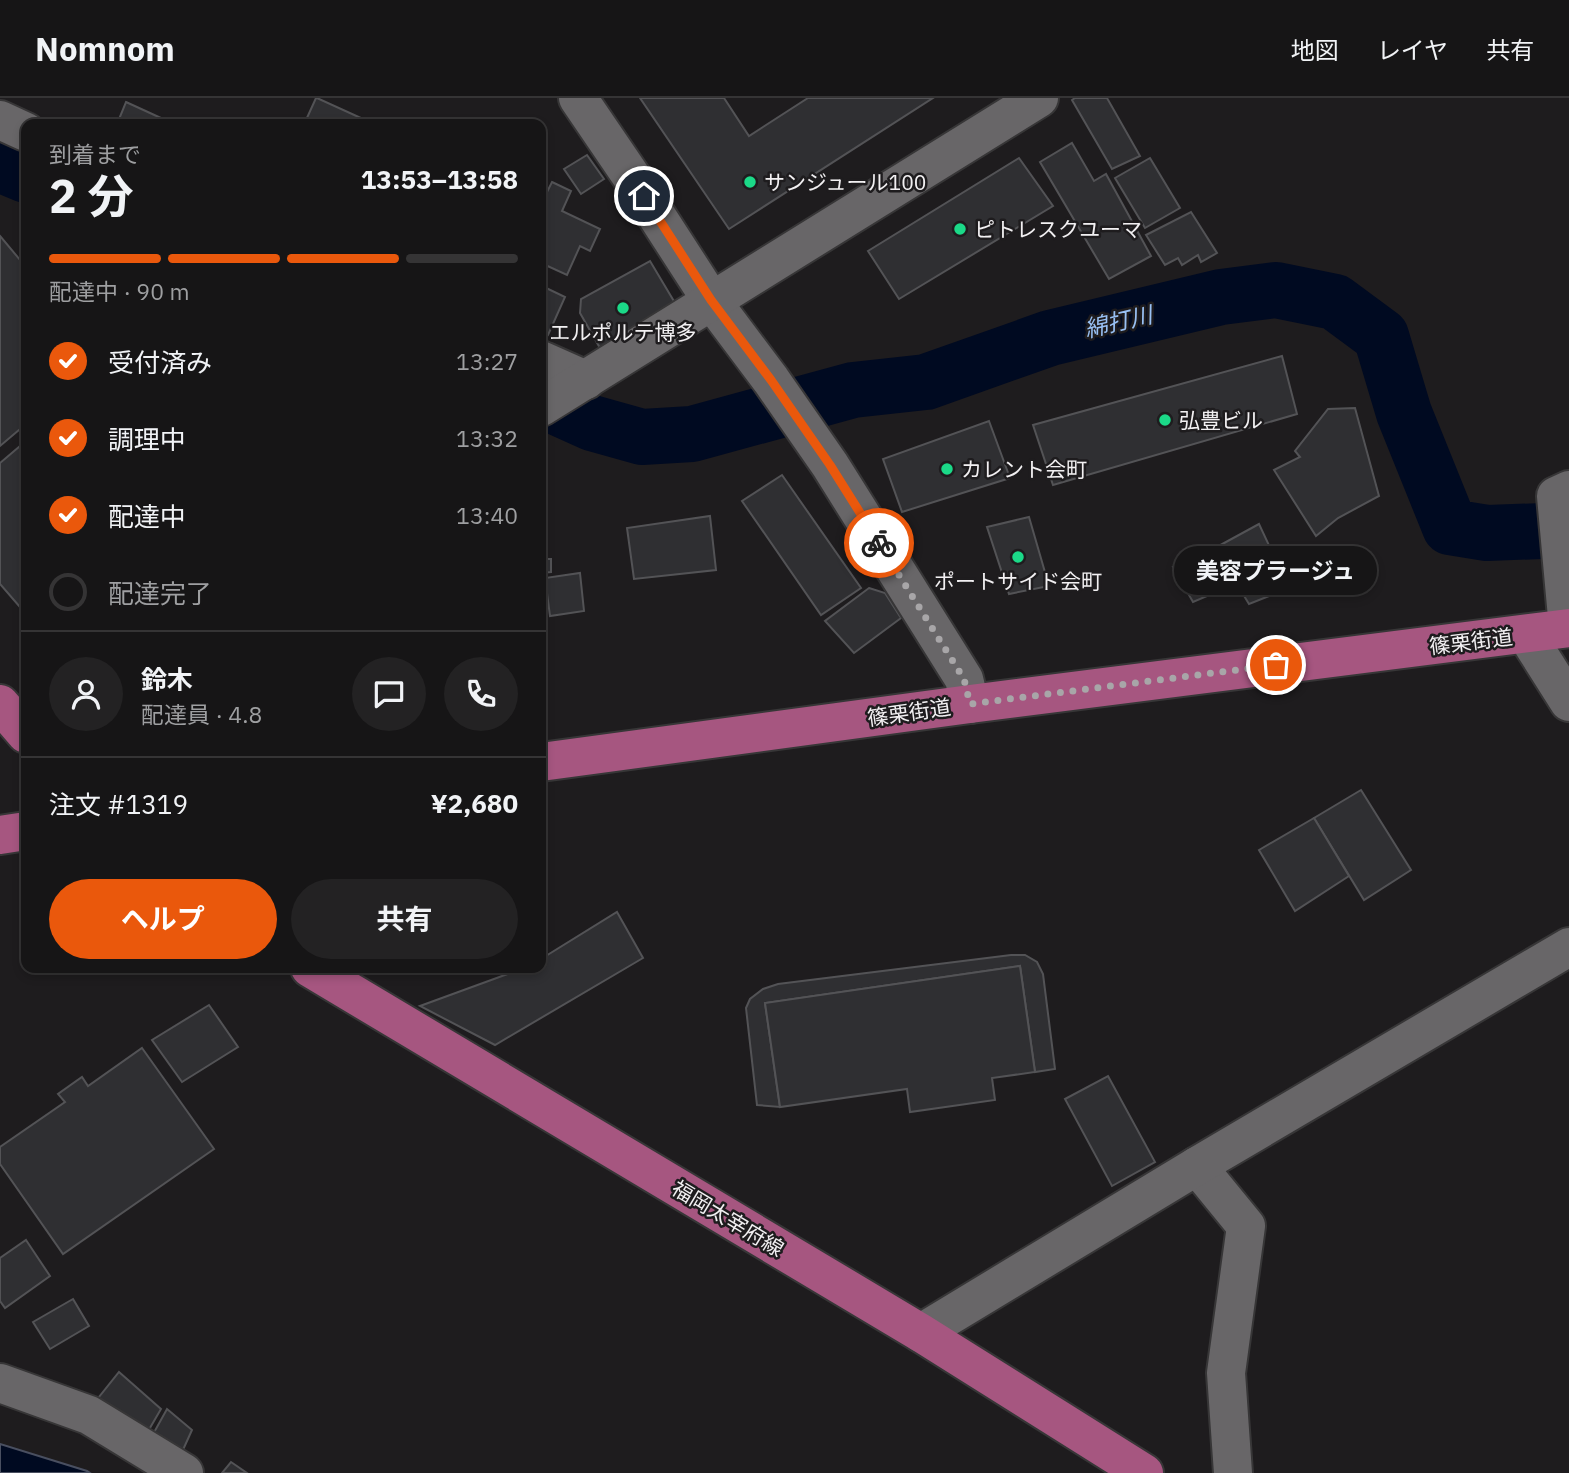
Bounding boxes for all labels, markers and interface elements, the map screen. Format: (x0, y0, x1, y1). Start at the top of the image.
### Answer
text: Nomnom (35, 27, 175, 70)
text: 地図 (1291, 34, 1339, 66)
text: レイヤ (1377, 34, 1448, 66)
text: 共有 (1486, 34, 1534, 66)
text: 到着まで (49, 139, 141, 169)
text: 13:53–13:58 (361, 162, 518, 196)
text: 2 分 (49, 166, 133, 226)
pin (614, 166, 674, 226)
place label: サンジュール100 (764, 168, 926, 196)
marker: サンジュール100 (742, 174, 758, 190)
icon: home (625, 177, 663, 215)
place label: ピトレスクユーマ (974, 215, 1142, 243)
marker: ピトレスクユーマ (952, 221, 968, 237)
text: 配達中 · 90 m (49, 276, 189, 306)
water label: 綿打川 (1081, 298, 1158, 343)
marker: エルポルテ博多 (615, 300, 631, 316)
place label: エルポルテ博多 (550, 318, 697, 346)
icon: check (49, 342, 87, 380)
text: 受付済み (108, 345, 212, 379)
text: 13:27 (456, 346, 518, 376)
place label: 弘豊ビル (1179, 406, 1263, 434)
marker: 弘豊ビル (1157, 412, 1173, 428)
icon: check (49, 419, 87, 457)
text: 調理中 (108, 422, 186, 456)
text: 13:32 (456, 423, 518, 453)
place label: カレント会町 (961, 455, 1087, 483)
marker: カレント会町 (939, 461, 955, 477)
icon: check (49, 496, 87, 534)
text: 配達中 (108, 499, 186, 533)
text: 13:40 (456, 500, 518, 530)
courier (844, 508, 914, 578)
icon: bike (860, 524, 898, 562)
callout: 美容プラージュ (1174, 546, 1378, 595)
marker: ポートサイド会町 (1010, 549, 1026, 565)
text: 美容プラージュ (1196, 555, 1355, 585)
place label: ポートサイド会町 (934, 567, 1102, 595)
text: 配達完了 (108, 576, 212, 610)
street label: 篠栗街道 (1428, 622, 1514, 660)
pin (1246, 635, 1306, 695)
icon: bag (1257, 646, 1295, 684)
button: person (49, 657, 123, 731)
button: chat (352, 657, 426, 731)
button: phone (444, 657, 518, 731)
text: 鈴木 (141, 662, 193, 696)
street label: 篠栗街道 (865, 692, 953, 732)
text: 配達員 · 4.8 (141, 699, 262, 729)
text: ¥2,680 (431, 786, 518, 820)
text: 注文 #1319 (49, 787, 188, 821)
button: ヘルプ (49, 879, 277, 959)
button: 共有 (291, 879, 518, 959)
street label: 福岡太宰府線 (667, 1174, 789, 1262)

